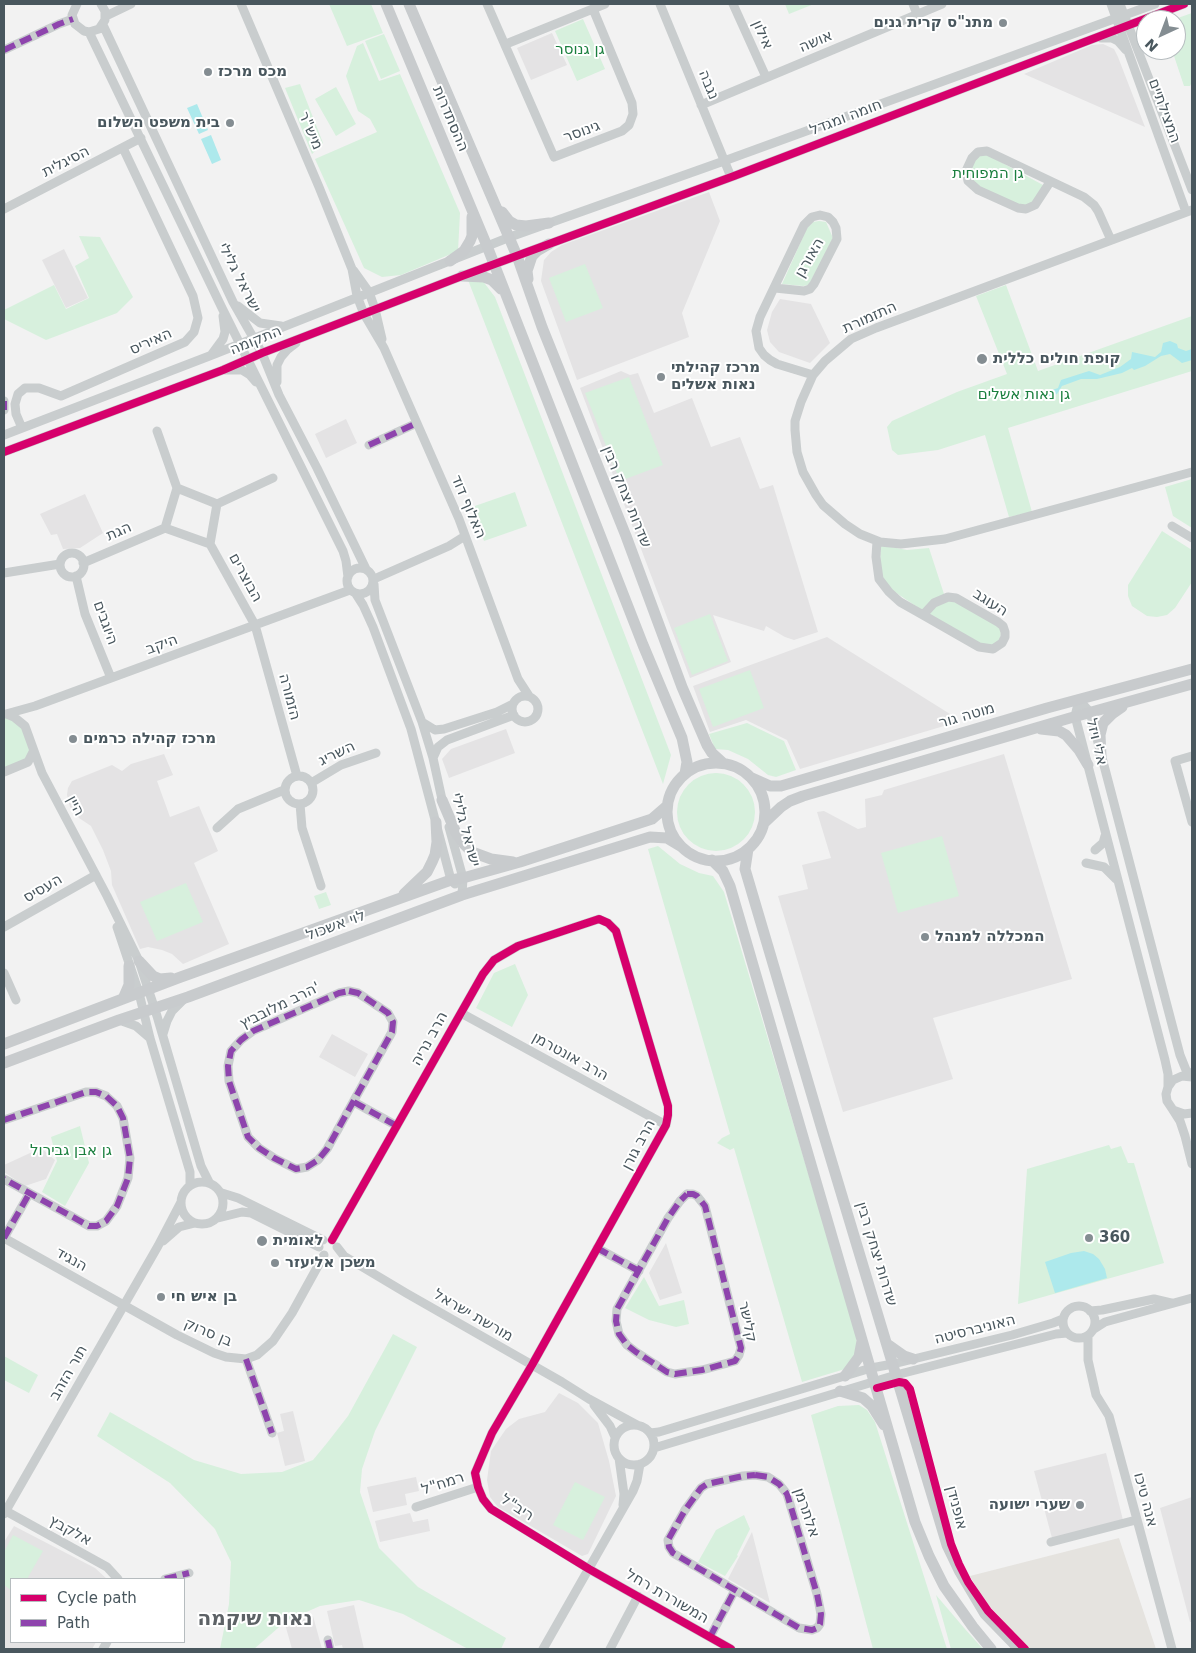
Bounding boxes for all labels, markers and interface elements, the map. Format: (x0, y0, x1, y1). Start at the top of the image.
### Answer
north arrow (1136, 10, 1186, 60)
place label: מתנ"ס קרית גנים (874, 14, 993, 32)
marker: מתנ"ס קרית גנים (997, 17, 1009, 29)
street label: אילון (748, 18, 776, 52)
street label: אושה (797, 27, 835, 57)
text: N (1142, 35, 1161, 55)
park label: גן גנוסר (555, 41, 605, 59)
place label: מכס מרכז (218, 63, 287, 81)
marker: מכס מרכז (202, 66, 214, 78)
street label: נגבה (694, 67, 722, 103)
street label: המצילתיים (1144, 76, 1184, 146)
street label: ההסתדרות (428, 83, 472, 155)
street label: חומה ומגדל (807, 96, 885, 140)
street label: מיש"ר (294, 109, 326, 153)
place label: בית משפט השלום (97, 114, 220, 132)
marker: בית משפט השלום (224, 117, 236, 129)
street label: גינוסר (561, 117, 603, 147)
street label: הסיגלית (39, 142, 93, 182)
park label: גן המפוחית (952, 165, 1024, 183)
street label: האורגן (792, 235, 828, 281)
street label: ישראל גלילי (214, 240, 264, 316)
street label: התזמורת (840, 298, 900, 338)
street label: התקומה (227, 322, 285, 360)
street label: האיריס (127, 325, 175, 359)
place label: קופת חולים כללית (993, 350, 1120, 368)
marker: קופת חולים כללית (975, 352, 989, 366)
place label: מרכז קהילתי נאות אשלים (671, 359, 760, 394)
marker: מרכז קהילתי נאות אשלים (655, 371, 667, 383)
park label: גן נאות אשלים (978, 386, 1070, 404)
street label: שדרות יצחק רבין (597, 444, 655, 550)
street label: האלוף דוד (447, 473, 489, 541)
street label: הגת (104, 519, 134, 545)
street label: הבוצרים (224, 550, 266, 606)
street label: העוגב (969, 585, 1011, 621)
street label: היוגבים (89, 599, 121, 647)
street label: היקב (144, 631, 180, 659)
street label: הזמורה (274, 672, 304, 722)
street label: מוטה גור (937, 699, 997, 733)
street label: אלי ויזל (1081, 717, 1111, 767)
place label: מרכז קהילה כרמים (83, 730, 216, 748)
marker: מרכז קהילה כרמים (67, 733, 79, 745)
street label: השריג (316, 738, 358, 770)
street label: ישראל גלילי (447, 791, 483, 869)
street label: היין (62, 793, 88, 819)
street label: העסיס (20, 871, 66, 907)
street label: לוי אשכול (304, 907, 368, 945)
place label: המכללה למנהל (935, 928, 1044, 946)
marker: המכללה למנהל (919, 931, 931, 943)
street label: הרב מלובביץ' (237, 979, 323, 1033)
street label: הרב נריה (408, 1009, 452, 1069)
street label: הרב אונטרמן (529, 1029, 611, 1085)
street label: הרב גורן (618, 1117, 660, 1173)
park label: גן אבן גבירול (30, 1142, 112, 1160)
street label: שדרות יצחק רבין (852, 1200, 900, 1308)
place label: 360 (1099, 1229, 1130, 1247)
place label: לאומית (273, 1232, 324, 1250)
marker: 360 (1083, 1232, 1095, 1244)
marker: לאומית (255, 1234, 269, 1248)
street label: הנגיד (52, 1244, 90, 1276)
place label: משכן אליעזר (285, 1254, 376, 1272)
marker: משכן אליעזר (269, 1257, 281, 1269)
street label: מורשת ישראל (430, 1286, 516, 1346)
place label: בן איש חי (171, 1288, 237, 1306)
marker: בן איש חי (155, 1291, 167, 1303)
street label: קלישר (734, 1300, 760, 1344)
street label: האוניברסיטה (933, 1311, 1017, 1349)
street label: בן סרוק (181, 1315, 235, 1351)
street label: תור הזהב (46, 1342, 92, 1404)
street label: רמח"ל (419, 1469, 467, 1499)
street label: אנה טיכו (1129, 1471, 1161, 1529)
street label: אופנידן (941, 1484, 971, 1532)
street label: אלתרמן (789, 1486, 823, 1540)
street label: ריב"ל (497, 1491, 537, 1525)
place label: שערי ישועה (989, 1496, 1070, 1514)
marker: שערי ישועה (1074, 1499, 1086, 1511)
street label: אלקבץ (46, 1512, 94, 1550)
street label: המשוררת רחל (622, 1566, 712, 1628)
legend (10, 1578, 185, 1643)
text: Cycle path (57, 1589, 137, 1607)
district label: נאות שיקמה (197, 1608, 313, 1632)
text: Path (57, 1614, 90, 1632)

